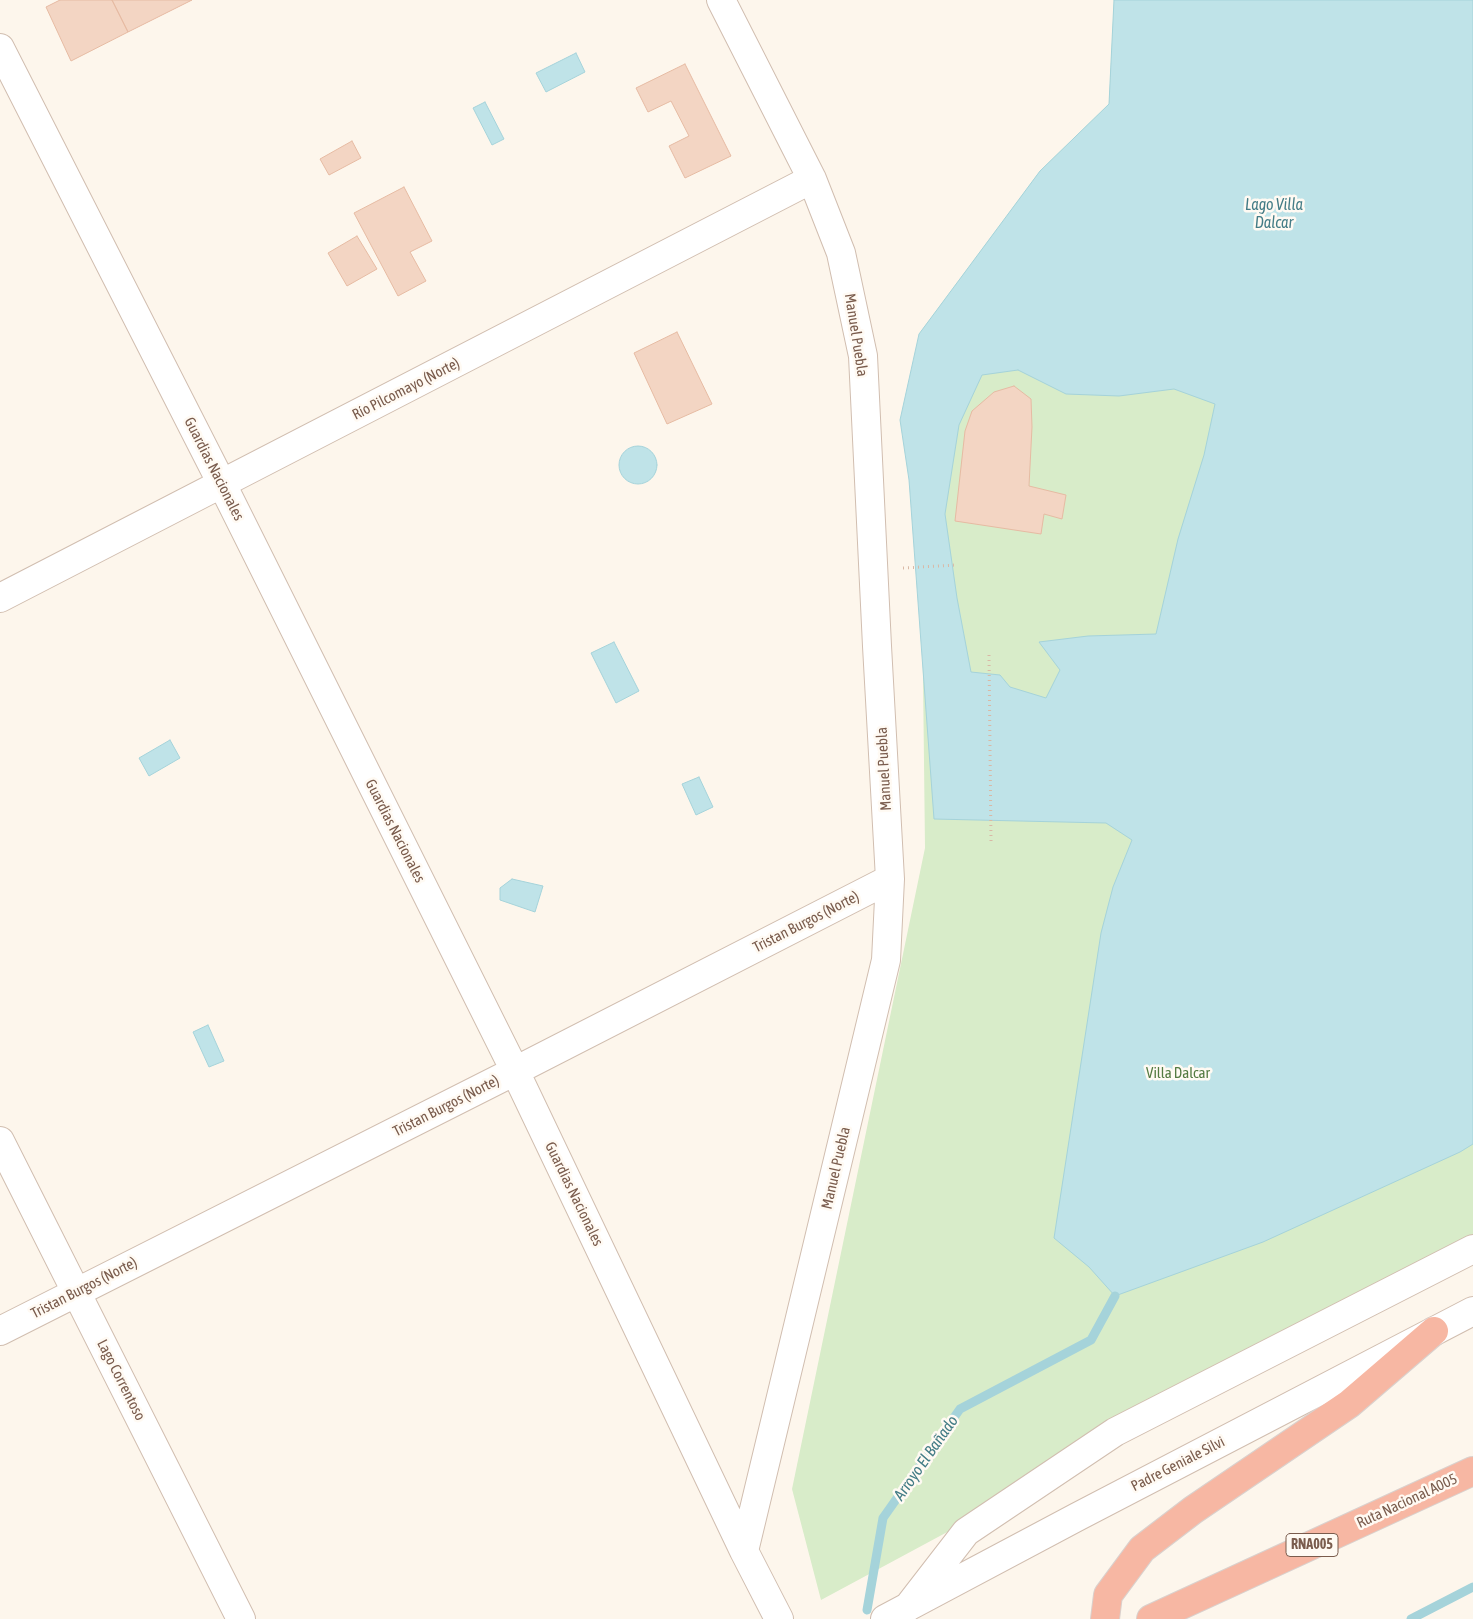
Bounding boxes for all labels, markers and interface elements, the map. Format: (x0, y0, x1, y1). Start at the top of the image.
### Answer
water label: Lago Villa Dalcar (1245, 195, 1303, 233)
street label: Manuel Puebla (841, 292, 871, 378)
street label: Río Pilcomayo (Norte) (349, 354, 463, 424)
street label: Guardias Nacionales (180, 414, 248, 524)
street label: Manuel Puebla (873, 727, 895, 811)
street label: Guardias Nacionales (361, 776, 429, 886)
street label: Tristan Burgos (Norte) (750, 887, 862, 957)
park label: Villa Dalcar (1146, 1064, 1210, 1082)
street label: Tristan Burgos (Norte) (390, 1071, 502, 1141)
street label: Manuel Puebla (818, 1125, 854, 1211)
street label: Guardias Nacionales (541, 1139, 607, 1249)
street label: Tristan Burgos (Norte) (28, 1253, 140, 1323)
street label: Lago Correntoso (93, 1337, 149, 1423)
water label: Arroyo El Bañado (890, 1412, 962, 1504)
street label: Padre Geniale Silvi (1128, 1433, 1228, 1495)
street label: Ruta Nacional A005 (1354, 1470, 1460, 1532)
road number: RNA005 (1286, 1534, 1338, 1556)

